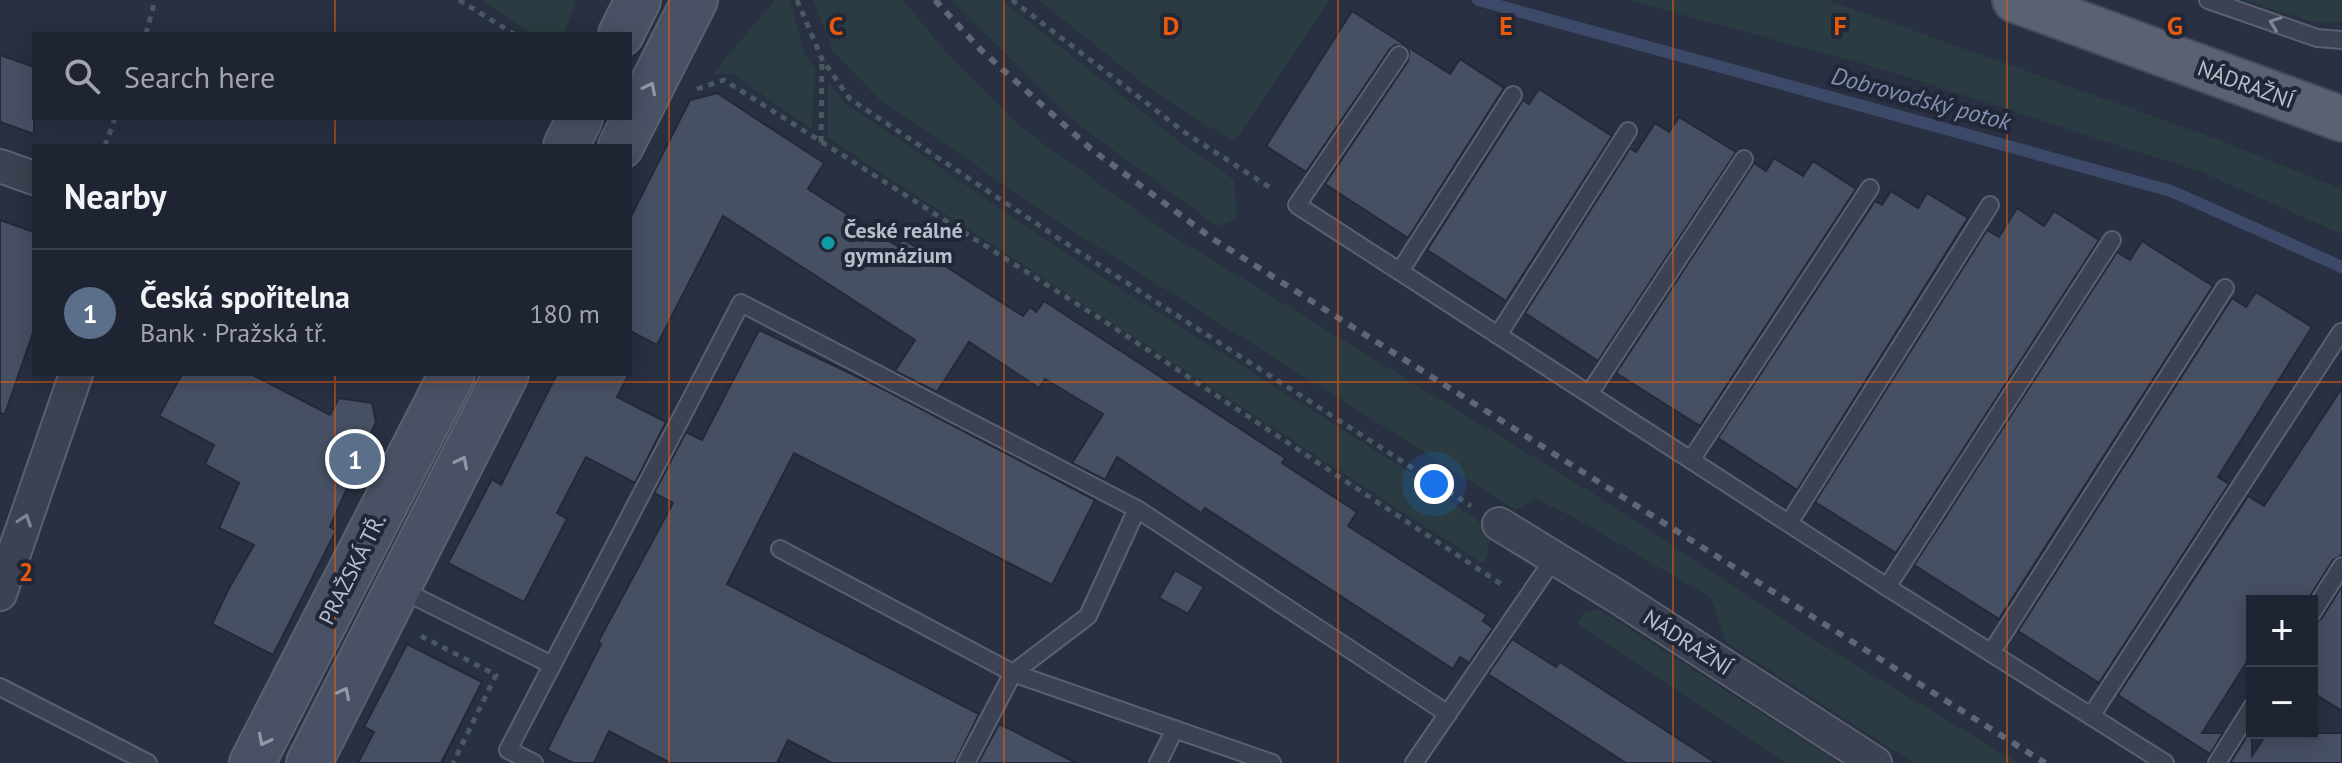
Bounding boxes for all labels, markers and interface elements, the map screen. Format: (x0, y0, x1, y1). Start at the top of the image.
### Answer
text: C (829, 9, 843, 42)
text: D (1163, 9, 1179, 42)
text: E (1499, 9, 1513, 42)
text: F (1833, 9, 1847, 42)
text: G (2167, 9, 2183, 42)
one-way arrow (2268, 17, 2282, 33)
search box (32, 32, 632, 120)
icon: search (60, 54, 104, 98)
street label: NÁDRAŽNÍ (2194, 54, 2298, 115)
text: Search here (124, 57, 275, 96)
water label: Dobrovodský potok (1828, 60, 2015, 138)
one-way arrow (641, 82, 656, 97)
text: Nearby (64, 174, 166, 218)
place label: České reálné gymnázium (844, 216, 963, 269)
marker: České reálné gymnázium (819, 234, 837, 252)
text: Česká spořitelna (140, 277, 350, 316)
text: 1 (83, 297, 97, 330)
text: 180 m (529, 297, 600, 330)
text: Bank · Pražská tř. (140, 316, 327, 349)
pin: 1 (329, 429, 381, 489)
one-way arrow (452, 455, 468, 470)
your location (1414, 464, 1454, 504)
street label: PRAŽSKÁ TŘ. (312, 509, 392, 629)
one-way arrow (16, 514, 32, 528)
text: 2 (19, 555, 33, 588)
map controls (2246, 595, 2318, 739)
button: + (2246, 595, 2318, 667)
street label: NÁDRAŽNÍ (1638, 603, 1738, 681)
button: − (2246, 667, 2318, 739)
one-way arrow (335, 687, 350, 702)
one-way arrow (258, 732, 273, 747)

